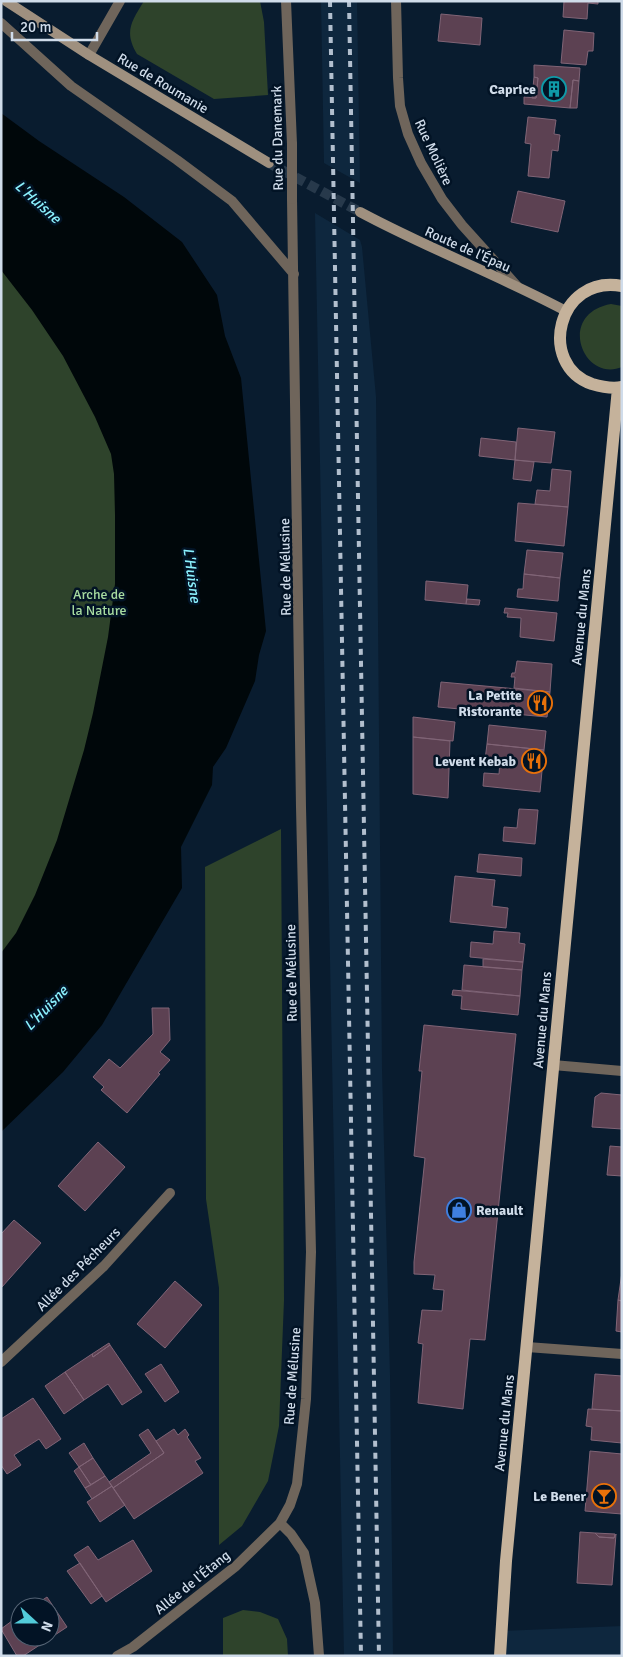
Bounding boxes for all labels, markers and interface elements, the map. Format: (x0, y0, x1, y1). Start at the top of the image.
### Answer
scale bar (12, 10, 98, 42)
text: 20 m (20, 18, 51, 36)
street label: Rue de Roumanie (114, 50, 211, 117)
building icon: Caprice (541, 76, 567, 102)
place label: Caprice (489, 81, 536, 98)
street label: Rue du Danemark (268, 85, 287, 191)
street label: Rue Molière (411, 116, 456, 188)
water label: L'Huisne (11, 177, 66, 228)
street label: Route de l'Épau (422, 223, 513, 276)
street label: Rue de Mélusine (276, 518, 295, 616)
water label: L'Huisne (179, 546, 205, 605)
street label: Avenue du Mans (568, 568, 595, 666)
park label: Arche de la Nature (71, 586, 127, 619)
place label: La Petite Ristorante (458, 687, 522, 720)
restaurant icon: La Petite Ristorante (527, 690, 553, 716)
restaurant icon: Levent Kebab (521, 748, 547, 774)
place label: Levent Kebab (435, 753, 517, 770)
street label: Rue de Mélusine (282, 924, 301, 1022)
street label: Avenue du Mans (530, 971, 555, 1069)
water label: L'Huisne (20, 981, 73, 1034)
shop icon: Renault (446, 1197, 472, 1223)
place label: Renault (476, 1202, 524, 1219)
street label: Allée des Pécheurs (33, 1224, 124, 1315)
street label: Rue de Mélusine (281, 1327, 304, 1425)
street label: Avenue du Mans (491, 1374, 518, 1472)
bar icon: Le Bener (591, 1483, 617, 1509)
place label: Le Bener (533, 1488, 586, 1505)
street label: Allée de l'Étang (151, 1547, 234, 1618)
north arrow (10, 1597, 60, 1647)
text: N (37, 1619, 56, 1634)

